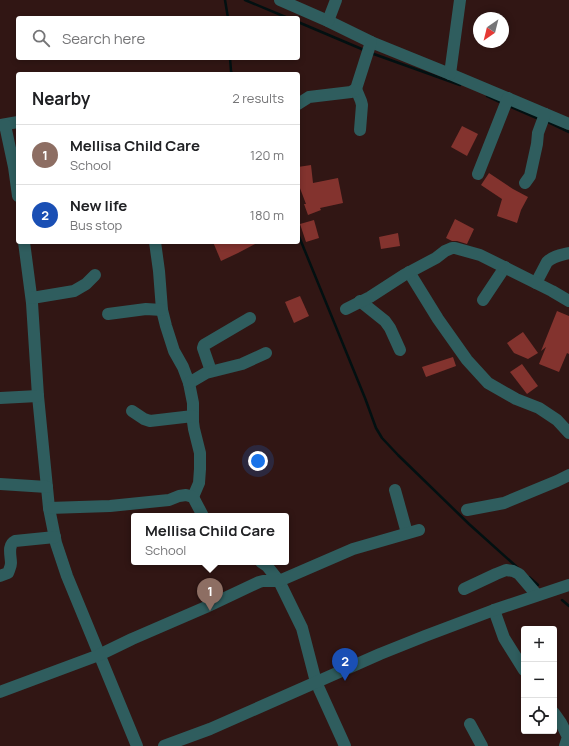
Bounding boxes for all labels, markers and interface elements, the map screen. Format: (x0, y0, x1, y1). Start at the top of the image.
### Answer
north arrow (473, 12, 509, 48)
search box (16, 16, 300, 60)
icon: search (30, 27, 52, 49)
text: Search here (62, 28, 145, 49)
text: Nearby (32, 87, 90, 110)
text: 2 results (232, 89, 284, 107)
text: Mellisa Child Care (70, 135, 200, 156)
text: 1 (42, 146, 48, 164)
text: 120 m (250, 146, 284, 164)
text: School (70, 156, 111, 174)
text: New life (70, 195, 127, 216)
text: 2 (41, 206, 49, 224)
text: 180 m (250, 206, 284, 224)
text: Bus stop (70, 216, 122, 234)
your location (248, 451, 268, 471)
popup (131, 513, 289, 565)
text: Mellisa Child Care (145, 520, 275, 541)
text: School (145, 541, 186, 559)
pin: 1 (197, 578, 223, 611)
map controls (521, 626, 557, 734)
button: + (521, 626, 557, 662)
pin: 2 (332, 648, 358, 681)
button: − (521, 662, 557, 698)
button: locate (521, 698, 557, 734)

